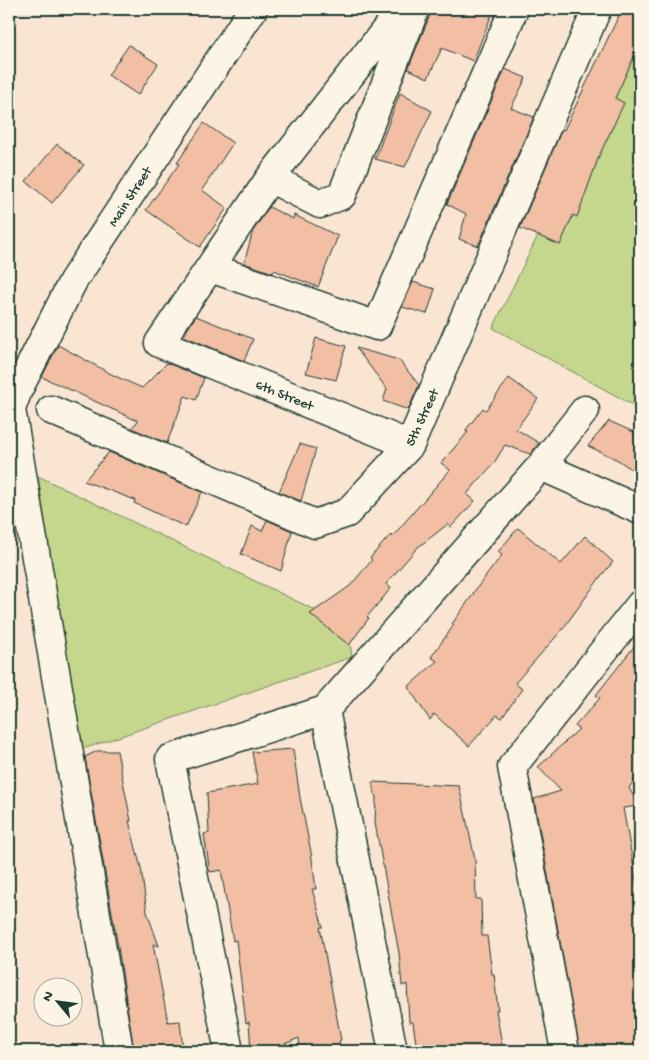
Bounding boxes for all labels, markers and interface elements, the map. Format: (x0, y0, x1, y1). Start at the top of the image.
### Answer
street label: Main Street (105, 163, 157, 230)
street label: 6th Street (253, 377, 317, 416)
street label: 5th Street (403, 386, 444, 449)
north arrow (32, 978, 82, 1028)
text: N (39, 989, 58, 1005)

